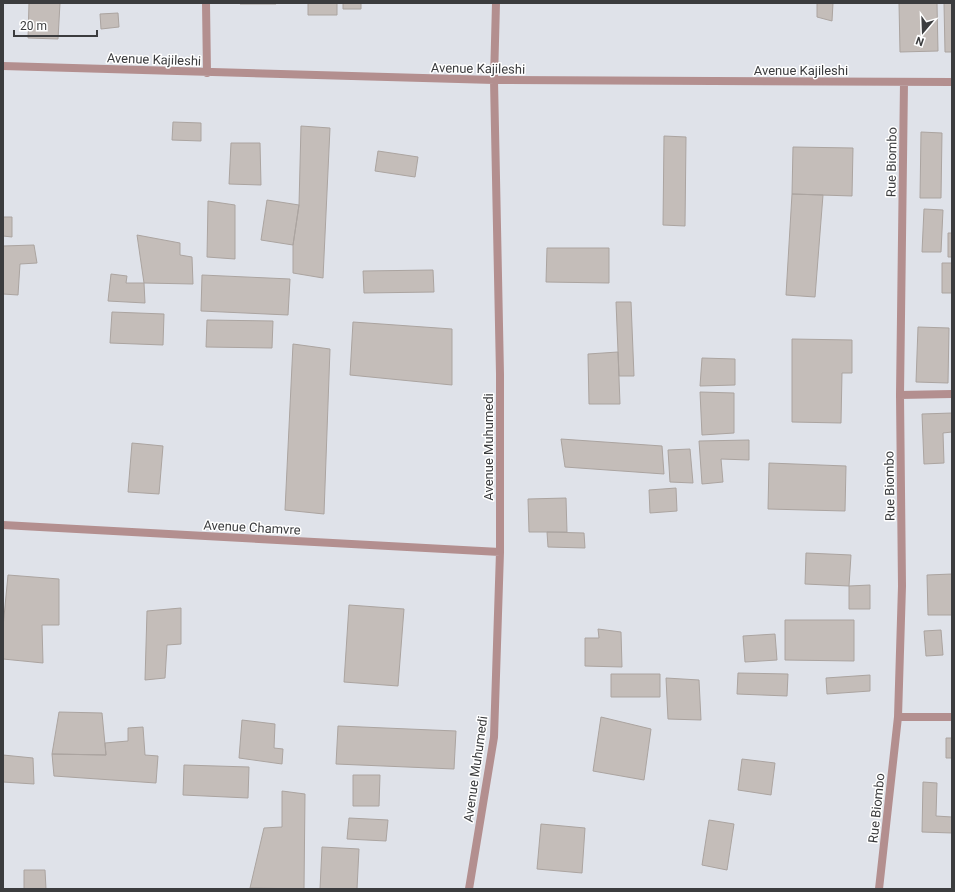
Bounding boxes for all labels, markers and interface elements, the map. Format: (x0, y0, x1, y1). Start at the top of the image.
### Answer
scale bar (14, 12, 97, 38)
north arrow (903, 12, 943, 52)
text: 20 m (20, 19, 47, 33)
text: N (914, 33, 926, 48)
street label: Avenue Kajileshi (107, 50, 201, 69)
street label: Avenue Kajileshi (431, 60, 525, 77)
street label: Avenue Kajileshi (754, 63, 848, 78)
street label: Rue Biombo (883, 127, 900, 197)
street label: Avenue Muhumedi (481, 393, 496, 501)
street label: Rue Biombo (881, 451, 898, 521)
street label: Avenue Chamvre (203, 517, 301, 538)
street label: Avenue Muhumedi (461, 715, 490, 823)
street label: Rue Biombo (865, 772, 888, 844)

